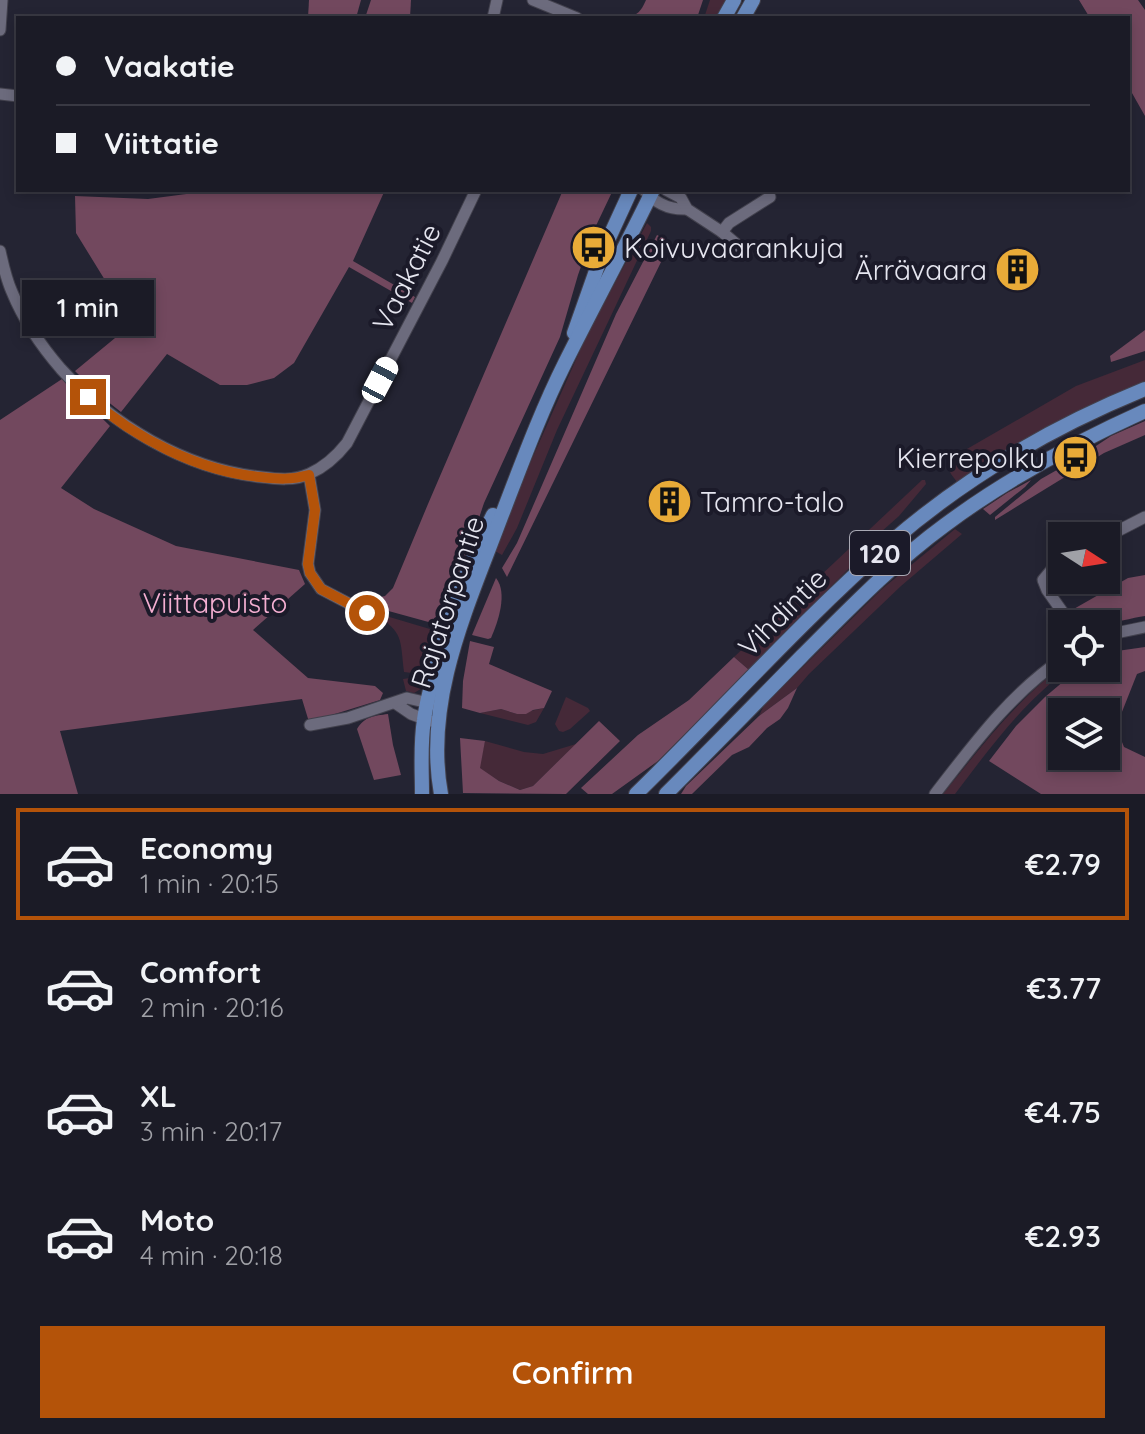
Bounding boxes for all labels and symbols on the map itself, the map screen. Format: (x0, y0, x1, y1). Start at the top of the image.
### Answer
street label: Vaakatie (364, 218, 448, 336)
bus stop icon: Koivuvaarankuja (569, 223, 617, 271)
place label: Koivuvaarankuja (624, 230, 844, 265)
building icon: Ärrävaara (994, 245, 1042, 293)
place label: Ärrävaara (855, 252, 987, 287)
callout: 1 min (22, 281, 154, 337)
car (358, 353, 402, 407)
route end (70, 379, 106, 415)
bus stop icon: Kierrepolku (1052, 433, 1100, 481)
place label: Kierrepolku (896, 440, 1045, 475)
building icon: Tamro-talo (645, 477, 693, 525)
place label: Tamro-talo (700, 484, 844, 519)
street label: Rajatorpantie (403, 512, 491, 692)
north arrow (1048, 522, 1120, 594)
road number: 120 (850, 531, 910, 575)
street label: Vihdintie (730, 560, 834, 664)
park label: Viittapuisto (143, 585, 287, 620)
route start (349, 595, 385, 631)

